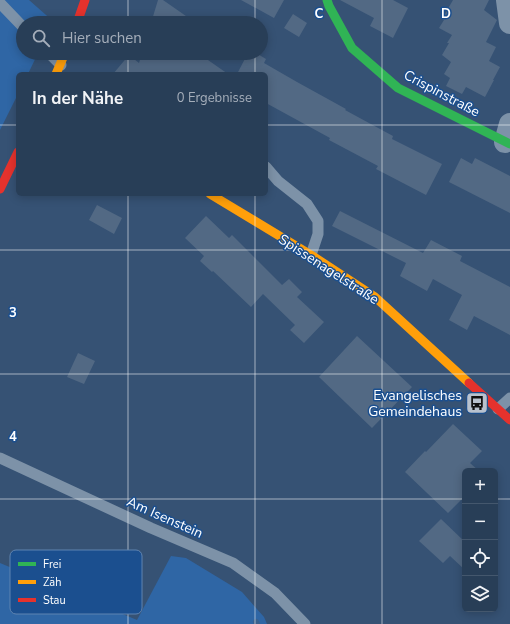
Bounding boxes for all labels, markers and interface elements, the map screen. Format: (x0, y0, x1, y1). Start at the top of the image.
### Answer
text: C (315, 5, 324, 23)
text: D (441, 5, 451, 23)
search box (16, 16, 268, 60)
icon: search (30, 27, 52, 49)
text: Hier suchen (62, 28, 142, 48)
street label: Crispinstraße (400, 65, 483, 121)
text: In der Nähe (32, 87, 123, 110)
text: 0 Ergebnisse (177, 89, 252, 107)
street label: Spissenagelstraße (275, 230, 383, 309)
text: 3 (9, 304, 17, 322)
place label: Evangelisches Gemeindehaus (368, 386, 462, 421)
bus stop icon: Evangelisches Gemeindehaus (464, 390, 490, 416)
text: 4 (9, 428, 17, 446)
map controls (462, 468, 498, 612)
button: + (462, 468, 498, 504)
street label: Am Isenstein (124, 492, 206, 543)
button: − (462, 504, 498, 540)
button: locate (462, 540, 498, 576)
legend (10, 550, 142, 614)
text: Frei (43, 557, 61, 572)
text: Zäh (43, 575, 61, 590)
button: layers (462, 576, 498, 612)
text: Stau (43, 593, 66, 608)

